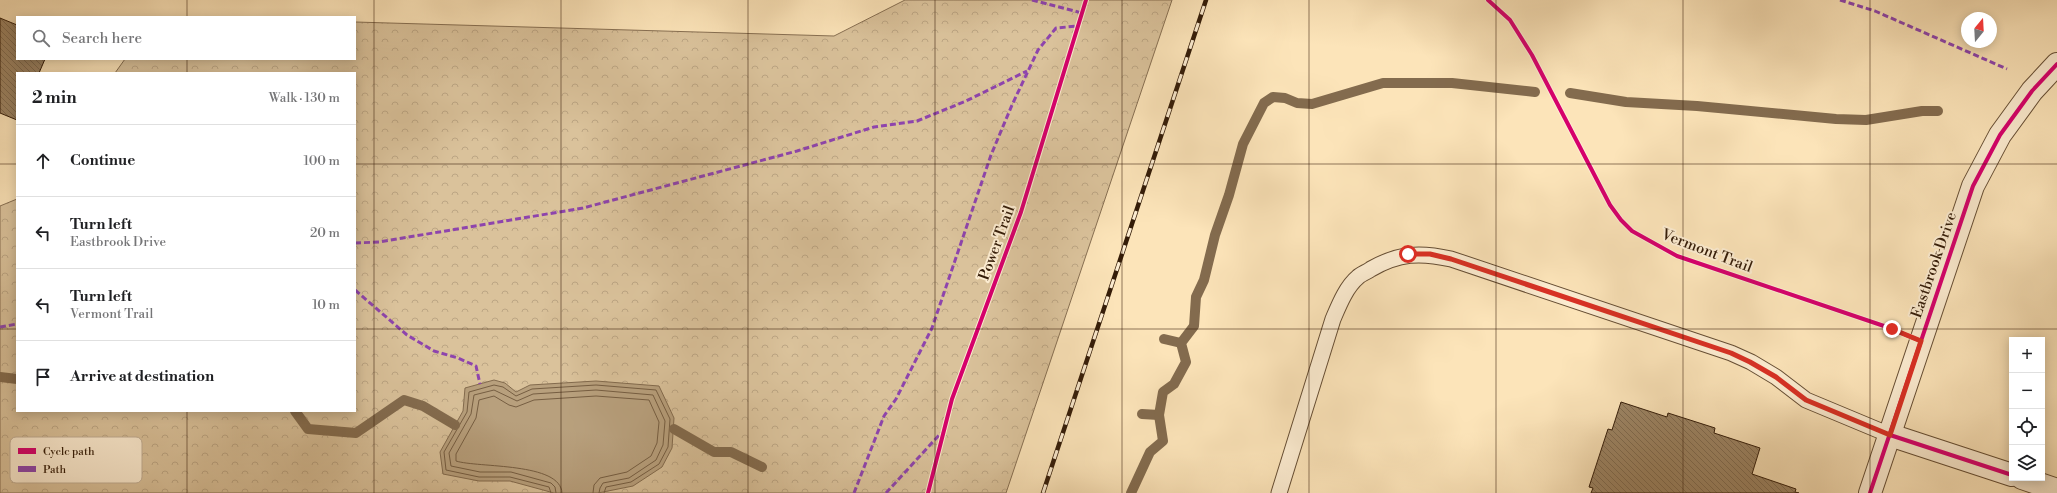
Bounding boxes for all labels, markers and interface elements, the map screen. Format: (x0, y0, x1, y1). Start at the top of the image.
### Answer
north arrow (1961, 12, 1997, 48)
search box (16, 16, 356, 60)
icon: search (30, 27, 52, 49)
text: Search here (62, 29, 142, 48)
text: 2 min (32, 87, 77, 109)
text: Walk · 130 m (269, 90, 340, 106)
icon: ahead (32, 150, 54, 172)
text: Continue (70, 151, 135, 170)
text: 100 m (304, 153, 340, 169)
street label: Power Trail (975, 203, 1019, 283)
street label: Eastbrook Drive (1907, 209, 1961, 321)
text: Turn left (70, 215, 132, 234)
icon: left (32, 222, 54, 244)
text: 20 m (310, 225, 340, 241)
street label: Vermont Trail (1658, 225, 1756, 277)
text: Eastbrook Drive (70, 234, 166, 250)
route start (1399, 245, 1417, 263)
text: Turn left (70, 287, 132, 306)
icon: left (32, 294, 54, 316)
text: 10 m (312, 297, 340, 313)
text: Vermont Trail (70, 306, 153, 322)
route end (1883, 320, 1901, 338)
map controls (2009, 337, 2045, 481)
button: + (2009, 337, 2045, 373)
icon: arrive (32, 366, 54, 388)
text: Arrive at destination (70, 367, 214, 386)
button: − (2009, 373, 2045, 409)
button: locate (2009, 409, 2045, 445)
legend (10, 437, 142, 483)
text: Cycle path (43, 445, 95, 459)
button: layers (2009, 445, 2045, 481)
text: Path (43, 463, 67, 477)

